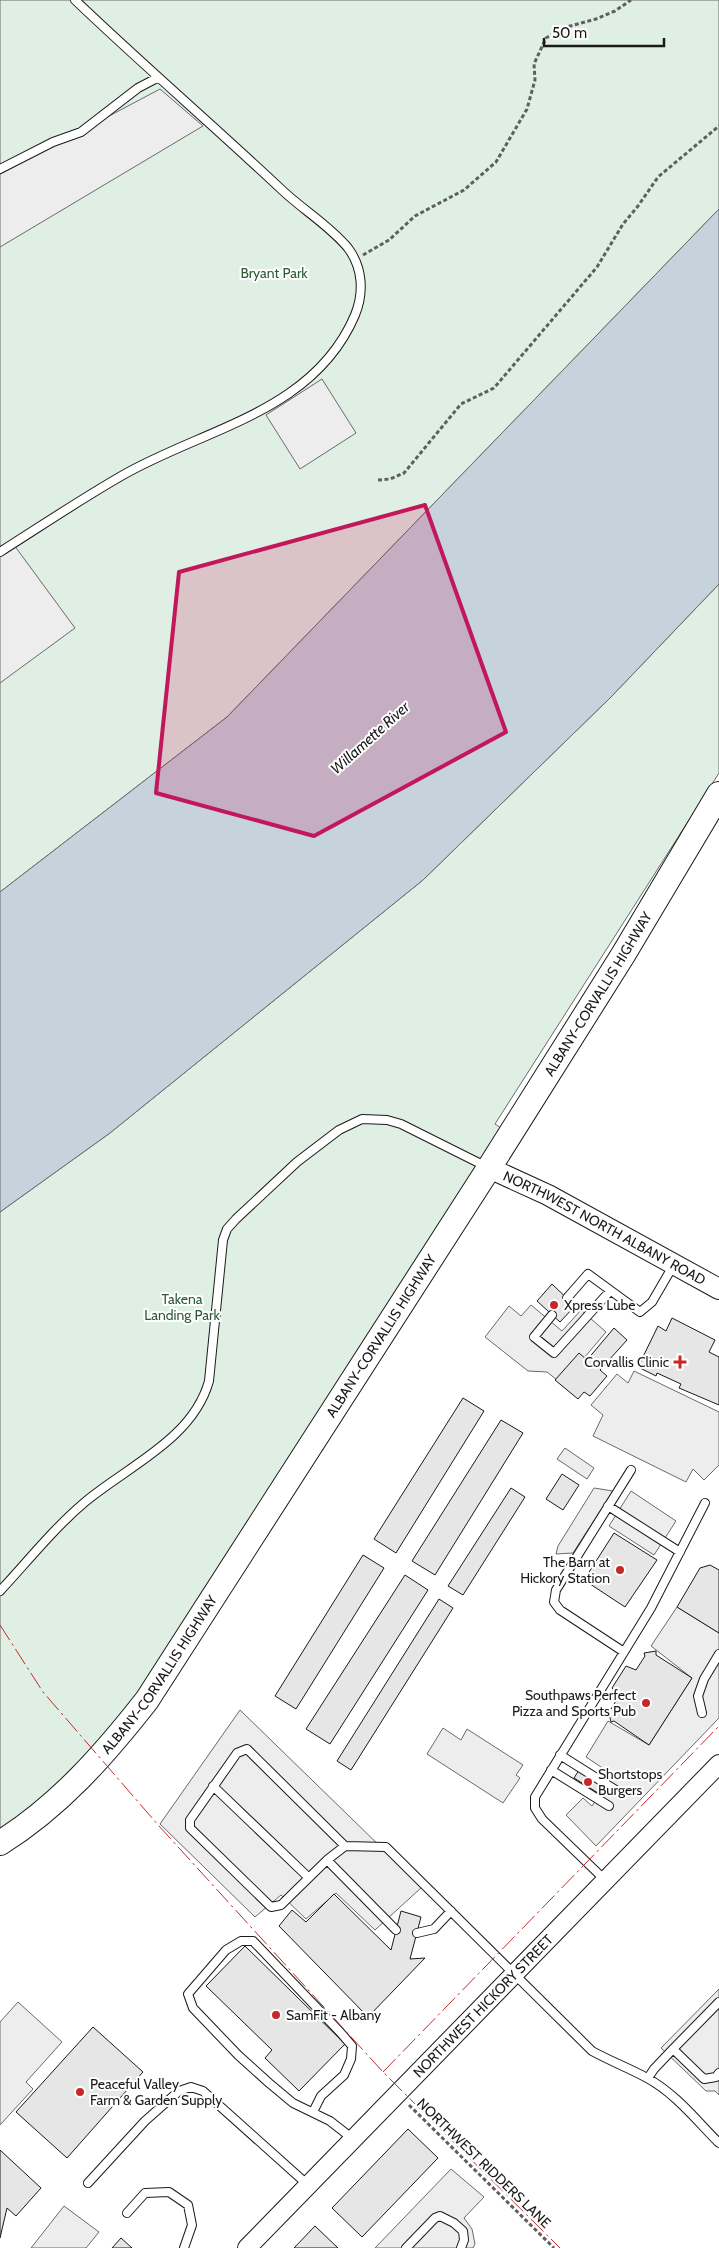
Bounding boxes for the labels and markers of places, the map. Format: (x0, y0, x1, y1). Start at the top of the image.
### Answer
place label: Xpress Lube (564, 1296, 635, 1314)
marker: Xpress Lube (548, 1299, 560, 1311)
place label: Corvallis Clinic (584, 1353, 669, 1371)
marker: Corvallis Clinic (673, 1355, 687, 1369)
place label: The Barn at Hickory Station (520, 1553, 610, 1587)
marker: The Barn at Hickory Station (614, 1564, 626, 1576)
place label: Southpaws Perfect Pizza and Sports Pub (512, 1686, 636, 1720)
marker: Southpaws Perfect Pizza and Sports Pub (640, 1697, 652, 1709)
place label: Shortstops Burgers (598, 1765, 662, 1799)
marker: Shortstops Burgers (582, 1776, 594, 1788)
place label: SamFit - Albany (286, 2006, 381, 2024)
marker: SamFit - Albany (270, 2009, 282, 2021)
place label: Peaceful Valley Farm & Garden Supply (90, 2075, 222, 2109)
marker: Peaceful Valley Farm & Garden Supply (74, 2086, 86, 2098)

